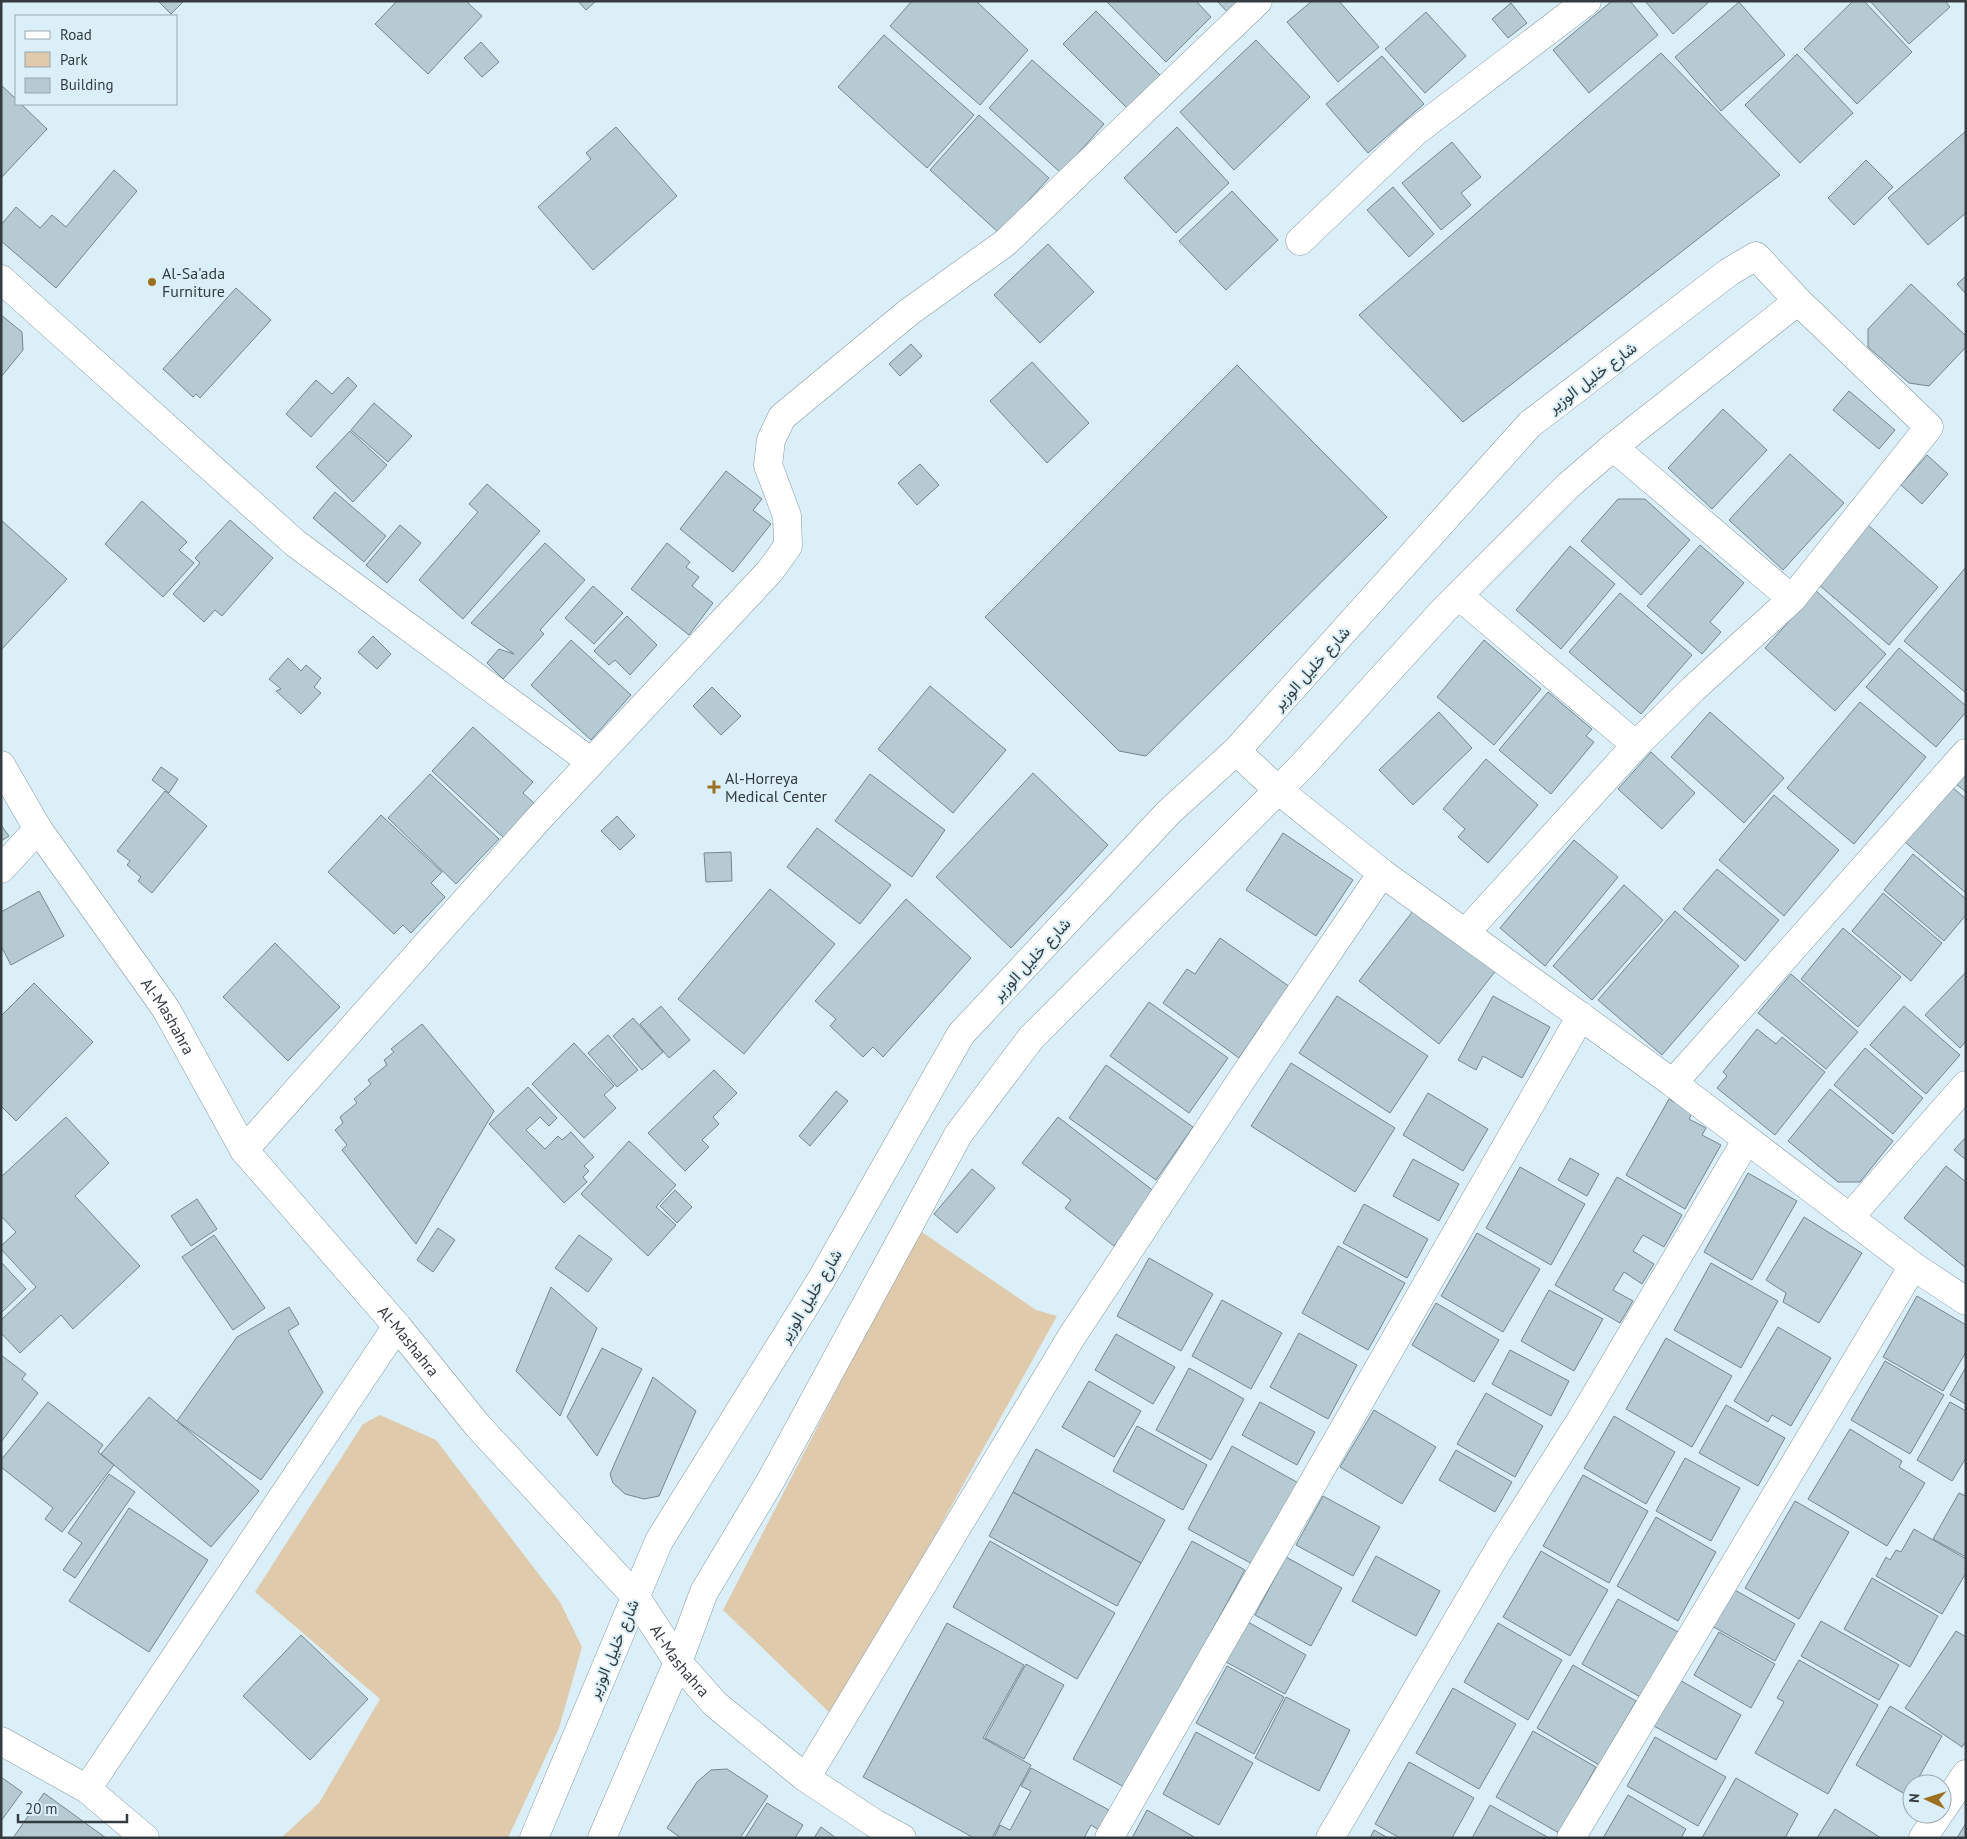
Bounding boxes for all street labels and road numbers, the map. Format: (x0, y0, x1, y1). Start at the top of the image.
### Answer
street label: شارع خليل الوزير (1543, 337, 1642, 419)
street label: شارع خليل الوزير (1267, 622, 1355, 716)
street label: شارع خليل الوزير (987, 913, 1076, 1007)
street label: Al-Mashahra (137, 974, 199, 1058)
street label: شارع خليل الوزير (774, 1245, 848, 1349)
street label: Al-Mashahra (374, 1301, 444, 1380)
street label: شارع خليل الوزير (583, 1596, 645, 1704)
street label: Al-Mashahra (646, 1620, 714, 1701)

